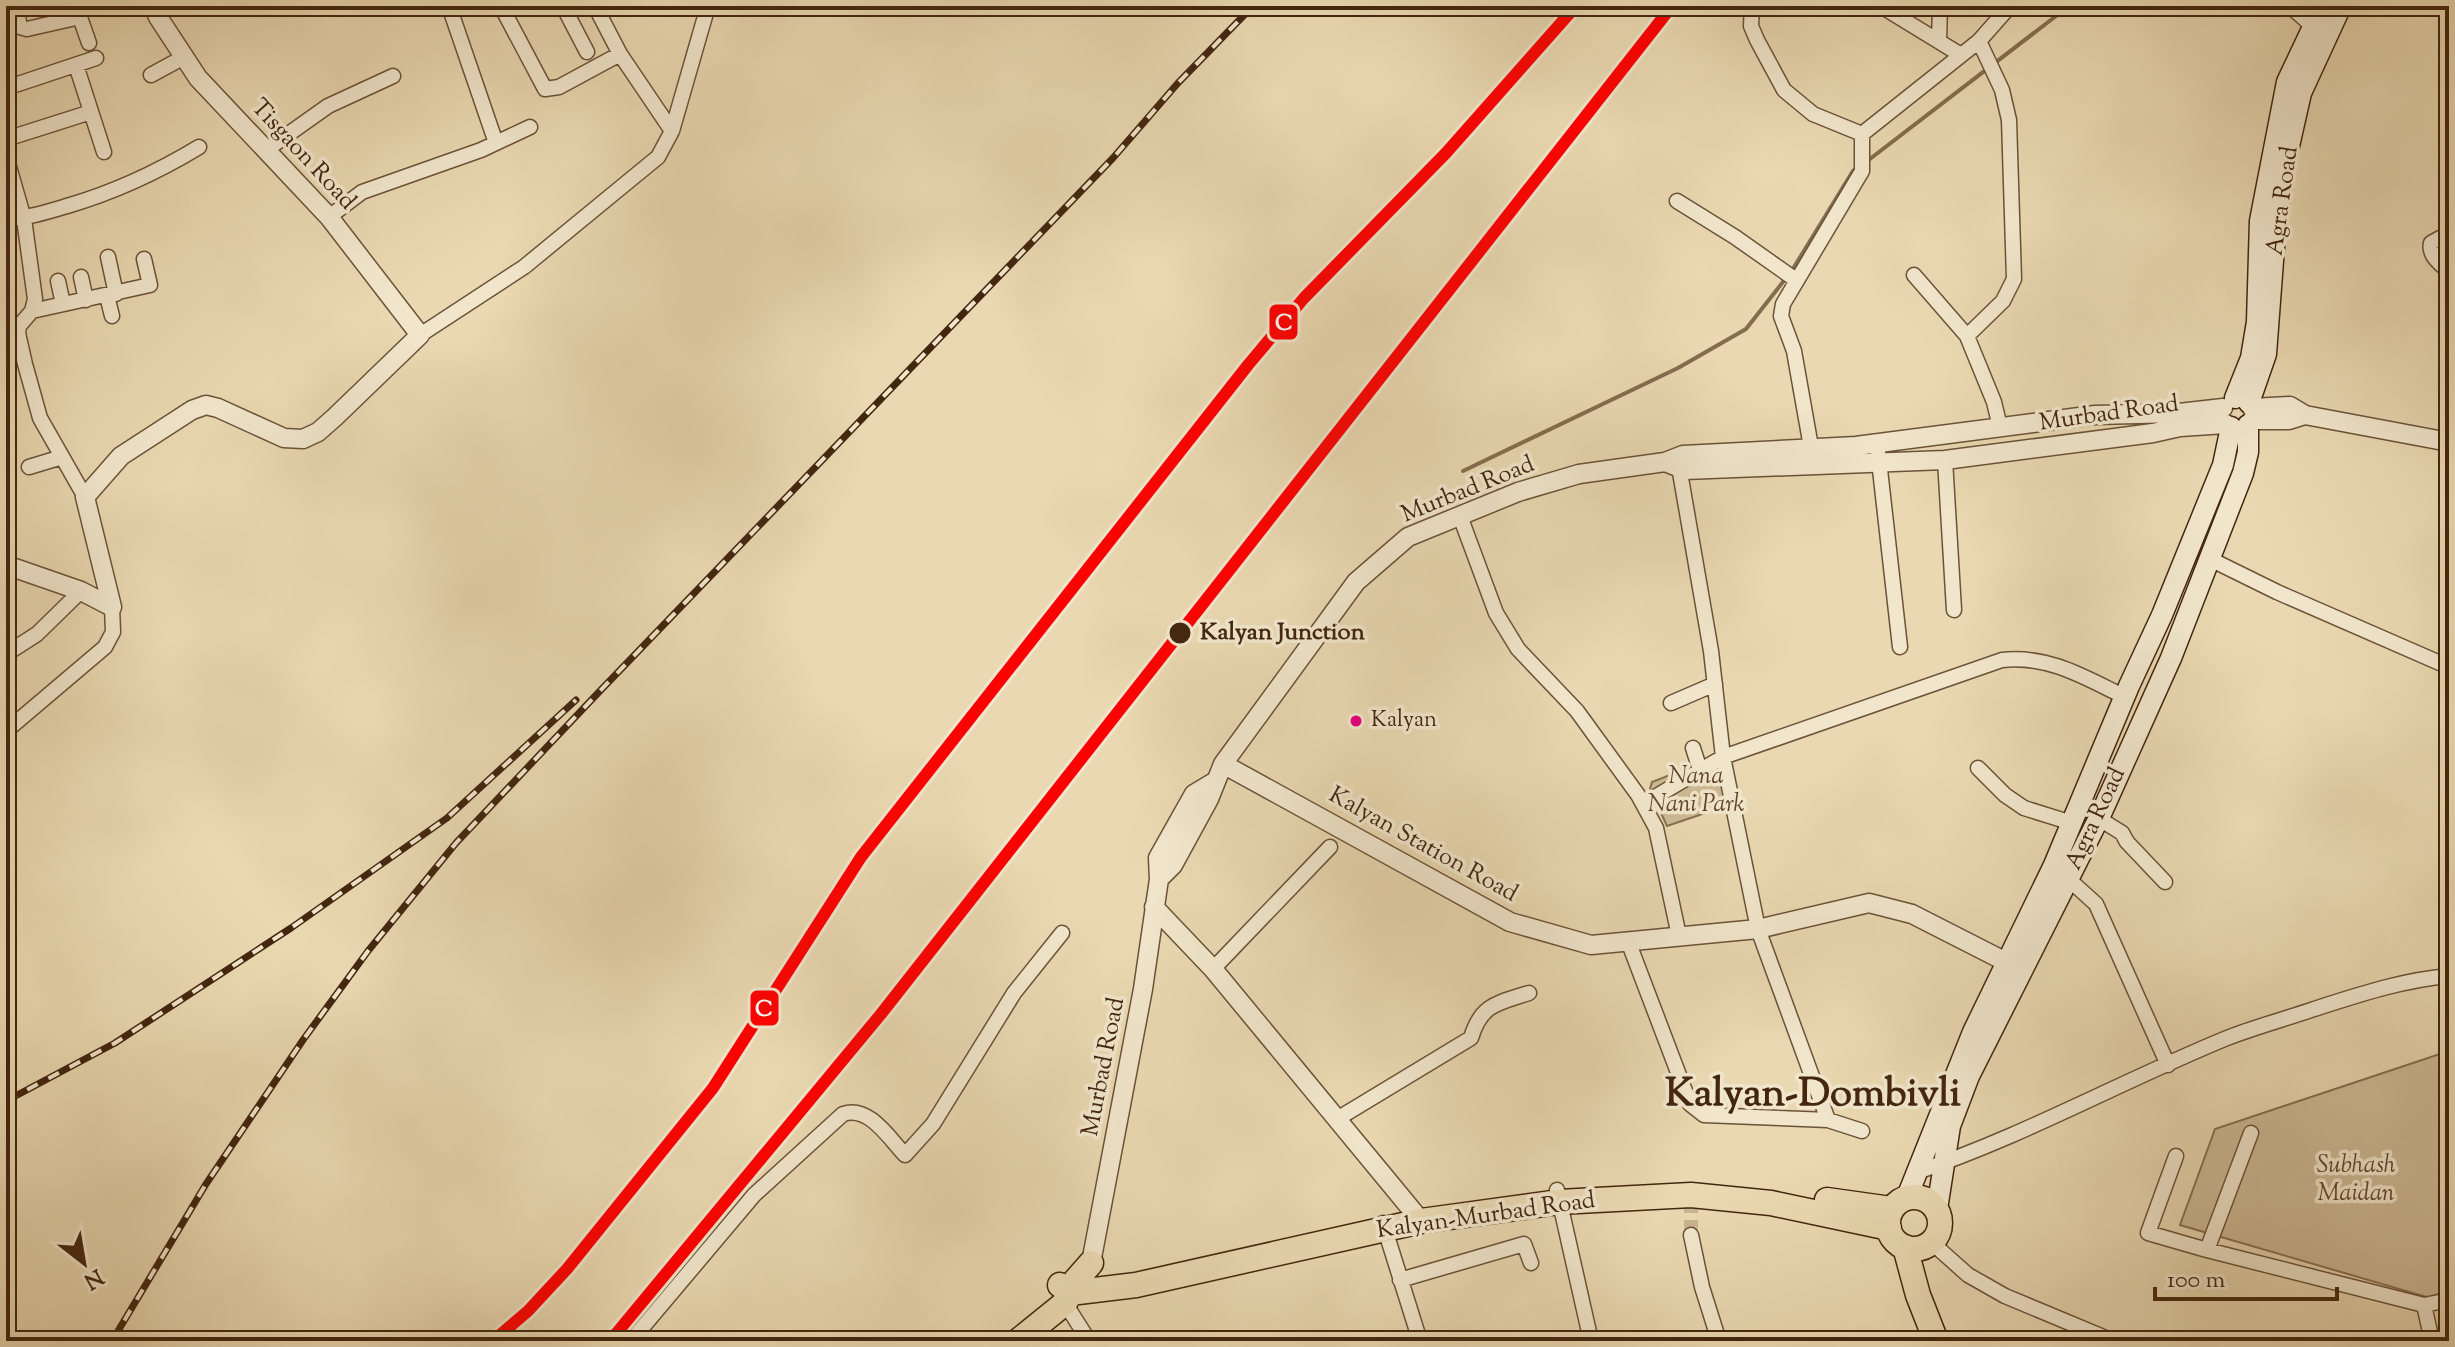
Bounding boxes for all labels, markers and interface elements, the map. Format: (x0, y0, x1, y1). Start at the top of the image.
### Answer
street label: Tisgaon Road (243, 92, 364, 218)
street label: Agra Road (2259, 144, 2308, 258)
line badge: C (1268, 303, 1299, 341)
text: C (1275, 309, 1293, 341)
street label: Murbad Road (2037, 387, 2181, 441)
street label: Murbad Road (1396, 448, 1540, 532)
place label: Kalyan Junction (1200, 616, 1366, 650)
marker: Kalyan Junction (1167, 620, 1193, 646)
place label: Kalyan (1371, 705, 1437, 737)
marker: Kalyan (1348, 713, 1364, 729)
park label: Nana Nani Park (1648, 760, 1744, 822)
street label: Agra Road (2057, 762, 2135, 876)
street label: Kalyan Station Road (1322, 779, 1524, 911)
line badge: C (749, 989, 780, 1027)
street label: Murbad Road (1074, 994, 1134, 1139)
text: C (755, 995, 773, 1027)
district label: Kalyan-Dombivli (1665, 1067, 1962, 1124)
park label: Subhash Maidan (2317, 1149, 2396, 1211)
street label: Kalyan-Murbad Road (1374, 1184, 1598, 1248)
north arrow (44, 1223, 124, 1303)
scale bar (2155, 1251, 2337, 1301)
text: N (77, 1259, 109, 1296)
text: 100 m (2167, 1264, 2225, 1298)

